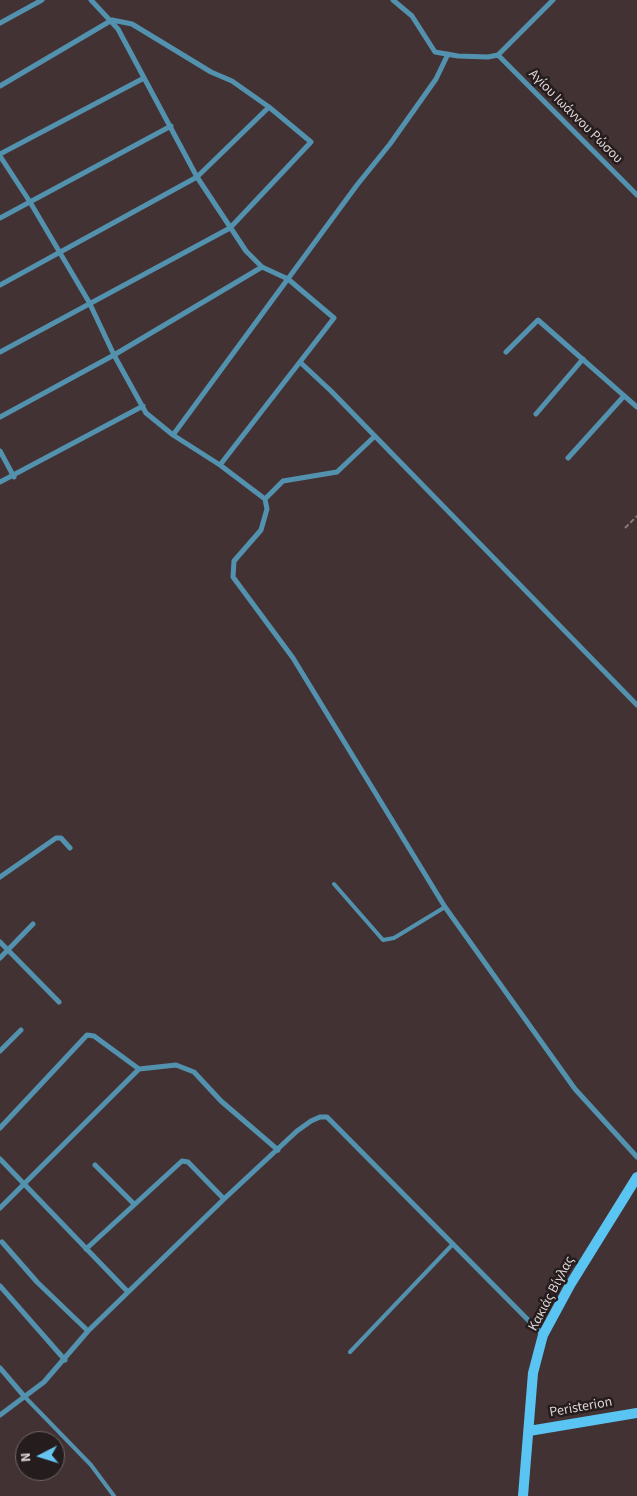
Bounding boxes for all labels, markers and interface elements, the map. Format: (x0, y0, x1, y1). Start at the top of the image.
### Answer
street label: Αγίου Ιωάννου Ρώσου (524, 66, 626, 168)
street label: Κακιάς Βίγλας (525, 1254, 579, 1334)
street label: Peristerion (548, 1394, 614, 1422)
north arrow (15, 1431, 65, 1481)
text: N (16, 1452, 36, 1463)

